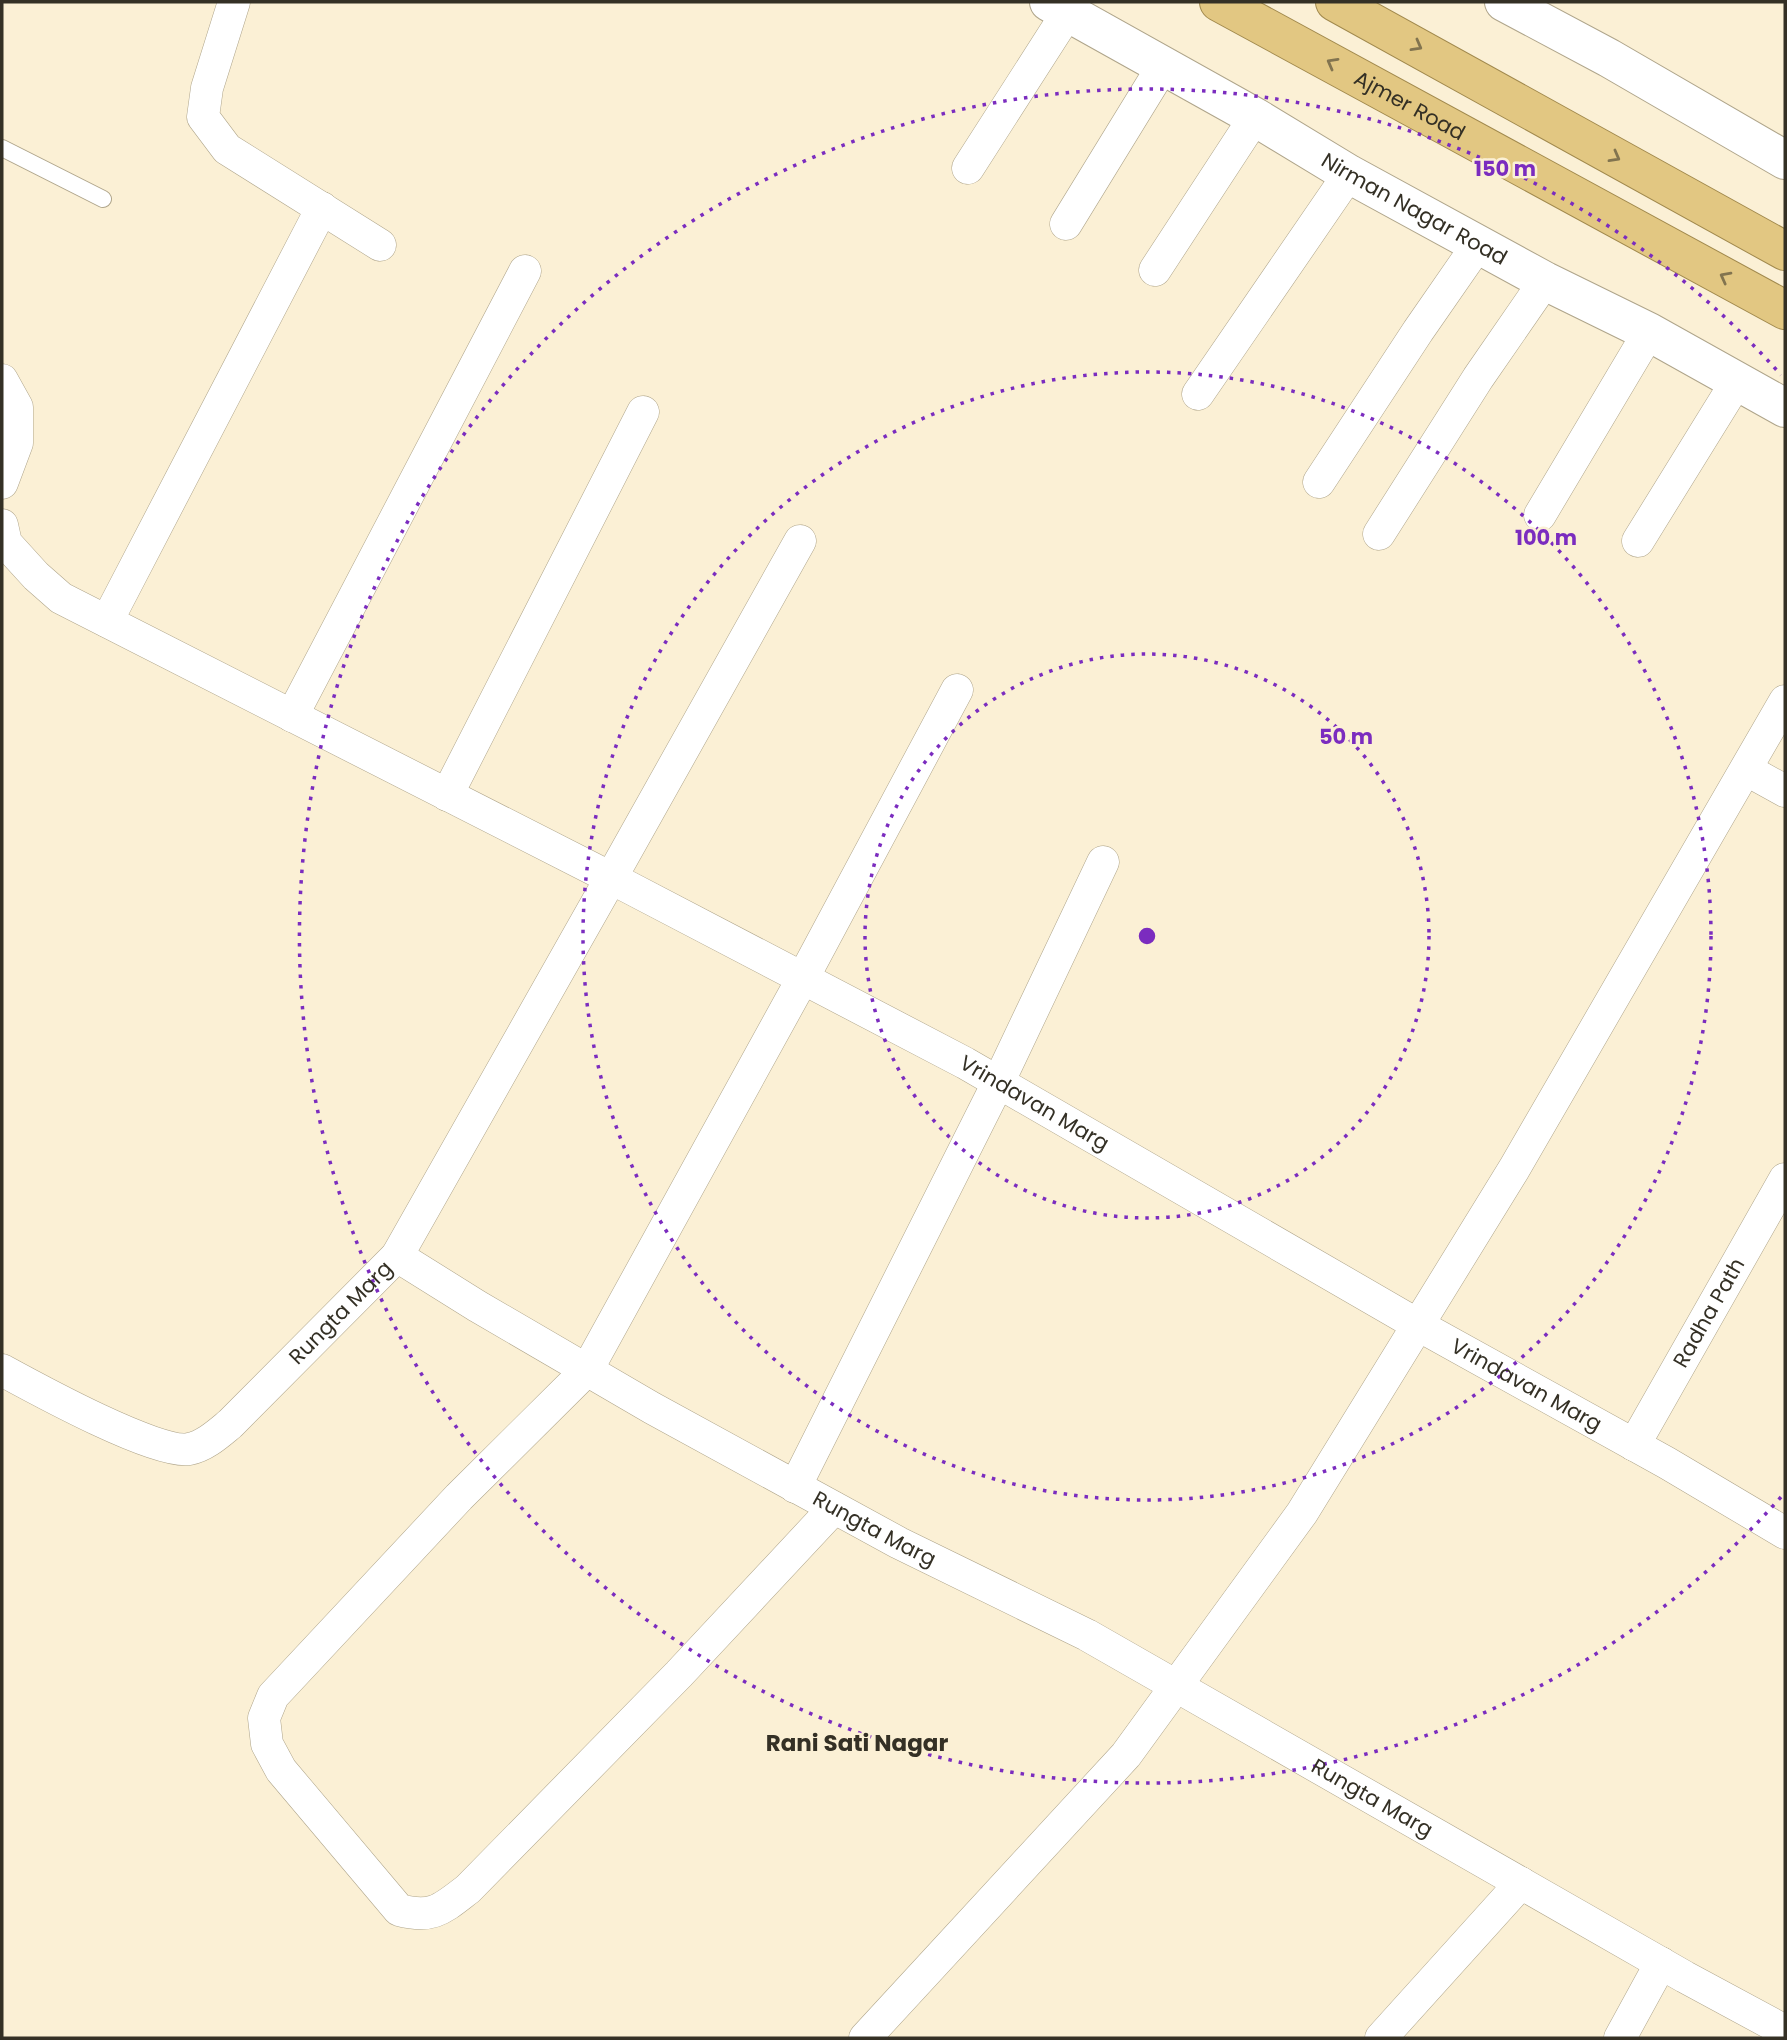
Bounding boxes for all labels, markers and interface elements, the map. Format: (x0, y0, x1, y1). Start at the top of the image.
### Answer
one-way arrow (1409, 38, 1422, 51)
one-way arrow (1326, 58, 1339, 71)
street label: Ajmer Road (1349, 63, 1470, 147)
street label: Nirman Nagar Road (1316, 146, 1513, 272)
one-way arrow (1608, 149, 1621, 162)
text: 150 m (1474, 154, 1536, 183)
one-way arrow (1720, 272, 1732, 286)
text: 100 m (1515, 523, 1577, 552)
text: 50 m (1319, 722, 1373, 751)
centre of rings (1135, 924, 1159, 948)
street label: Vrindavan Marg (954, 1048, 1115, 1157)
street label: Radha Path (1666, 1252, 1751, 1373)
street label: Rungta Marg (282, 1254, 398, 1371)
street label: Vrindavan Marg (1446, 1331, 1607, 1438)
street label: Rungta Marg (808, 1484, 941, 1573)
district label: Rani Sati Nagar (766, 1727, 948, 1759)
street label: Rungta Marg (1306, 1751, 1438, 1844)

